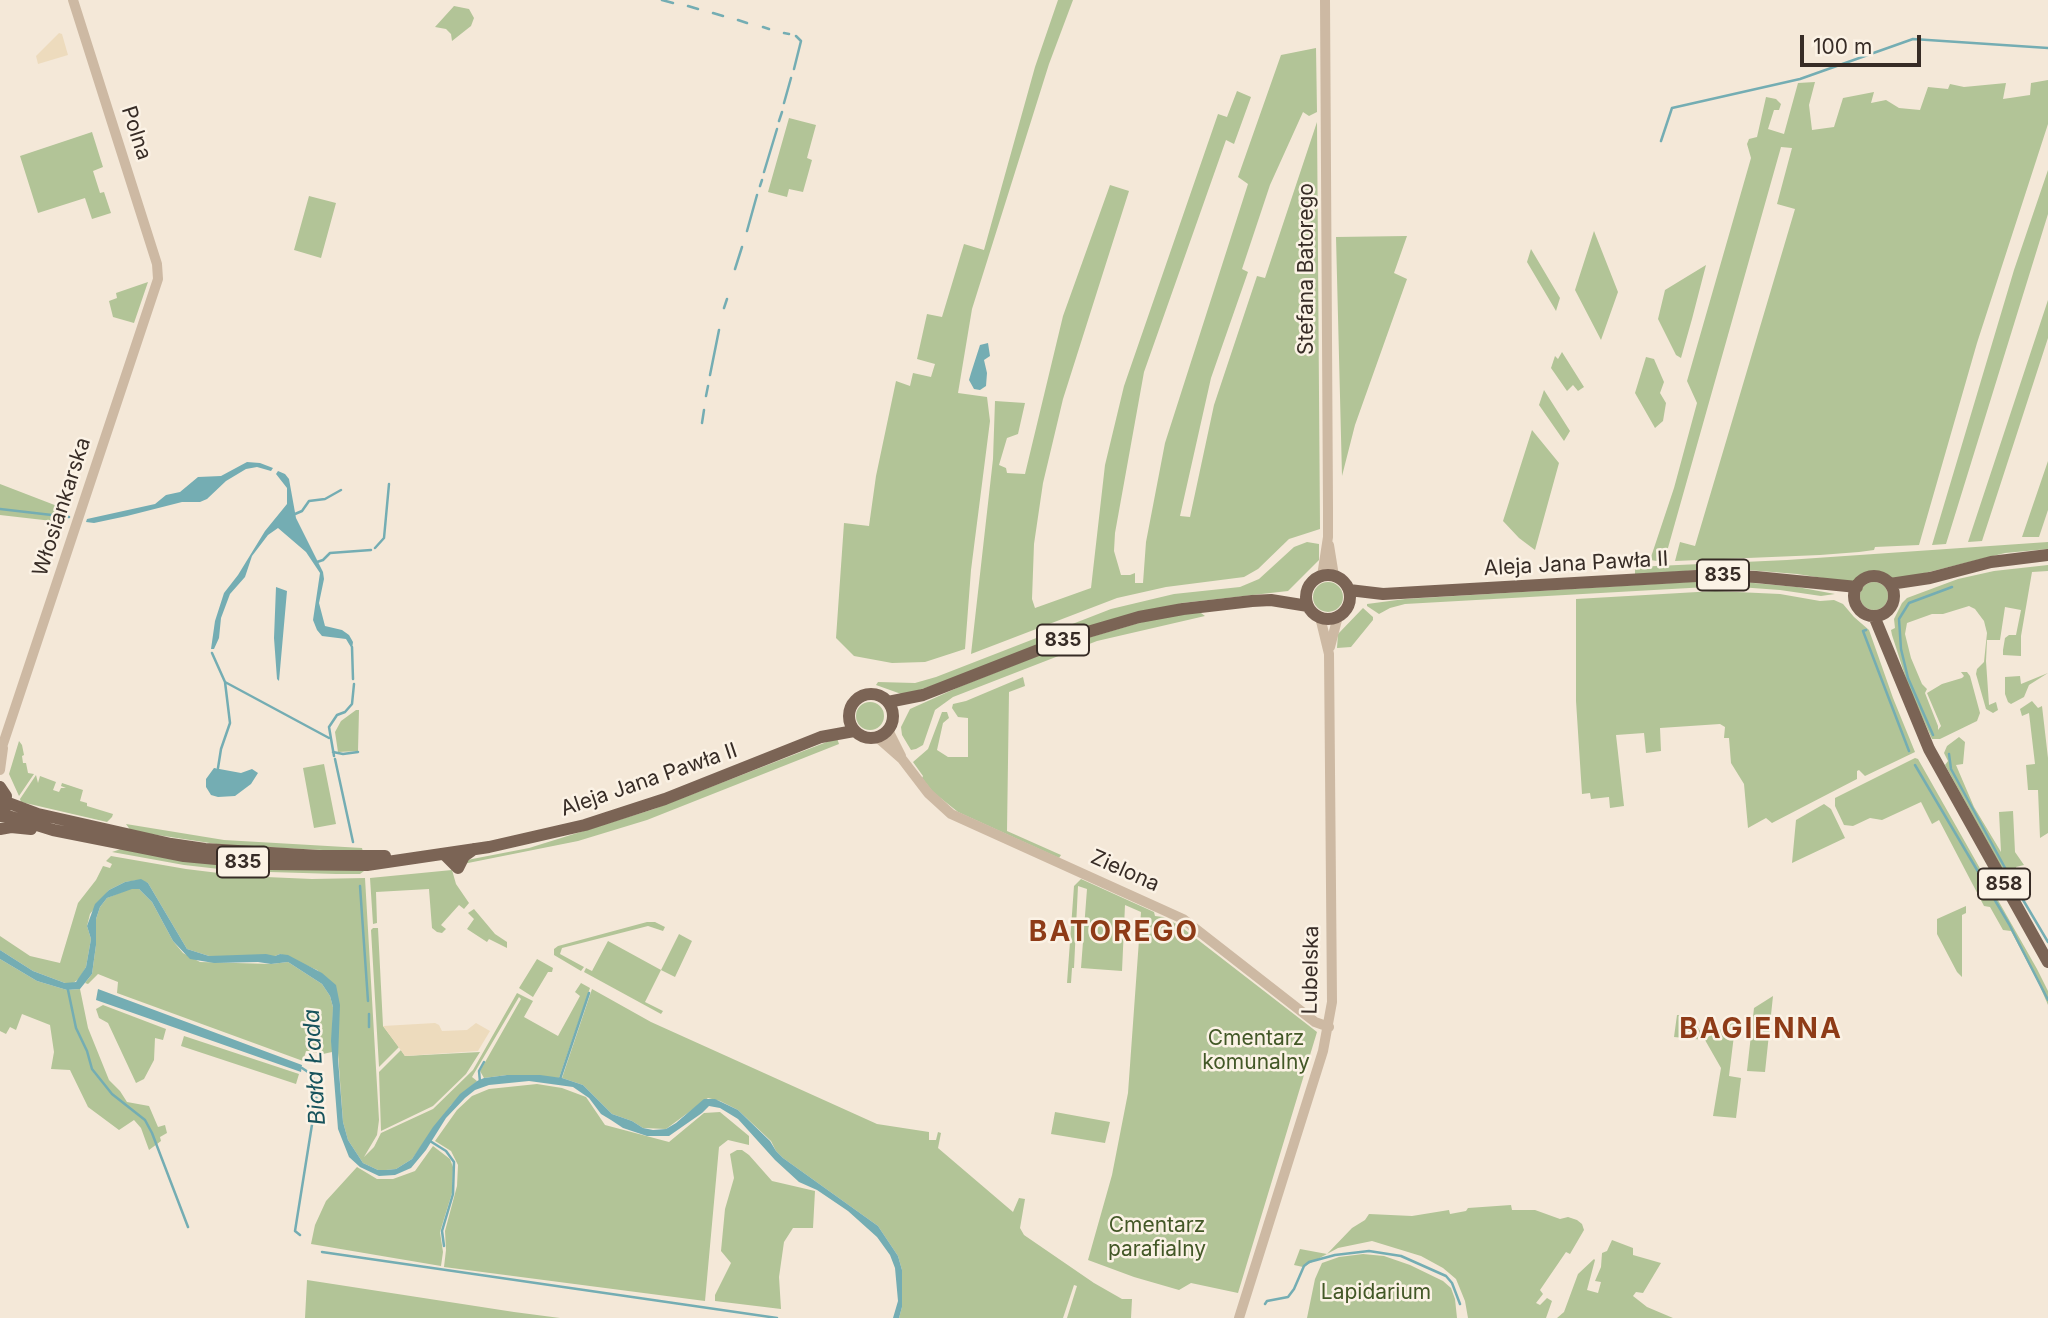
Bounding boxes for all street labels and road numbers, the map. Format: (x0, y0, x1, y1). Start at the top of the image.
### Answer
street label: Polna (115, 103, 157, 163)
street label: Stefana Batorego (1294, 183, 1320, 355)
street label: Włosiankarska (28, 434, 96, 580)
street label: Aleja Jana Pawła II (1483, 547, 1669, 581)
road number: 835 (1697, 560, 1749, 590)
road number: 835 (1037, 624, 1089, 656)
street label: Aleja Jana Pawła II (557, 738, 741, 822)
street label: Zielona (1087, 845, 1163, 897)
road number: 835 (217, 846, 269, 877)
road number: 858 (1978, 869, 2030, 900)
street label: Lubelska (1298, 925, 1324, 1015)

